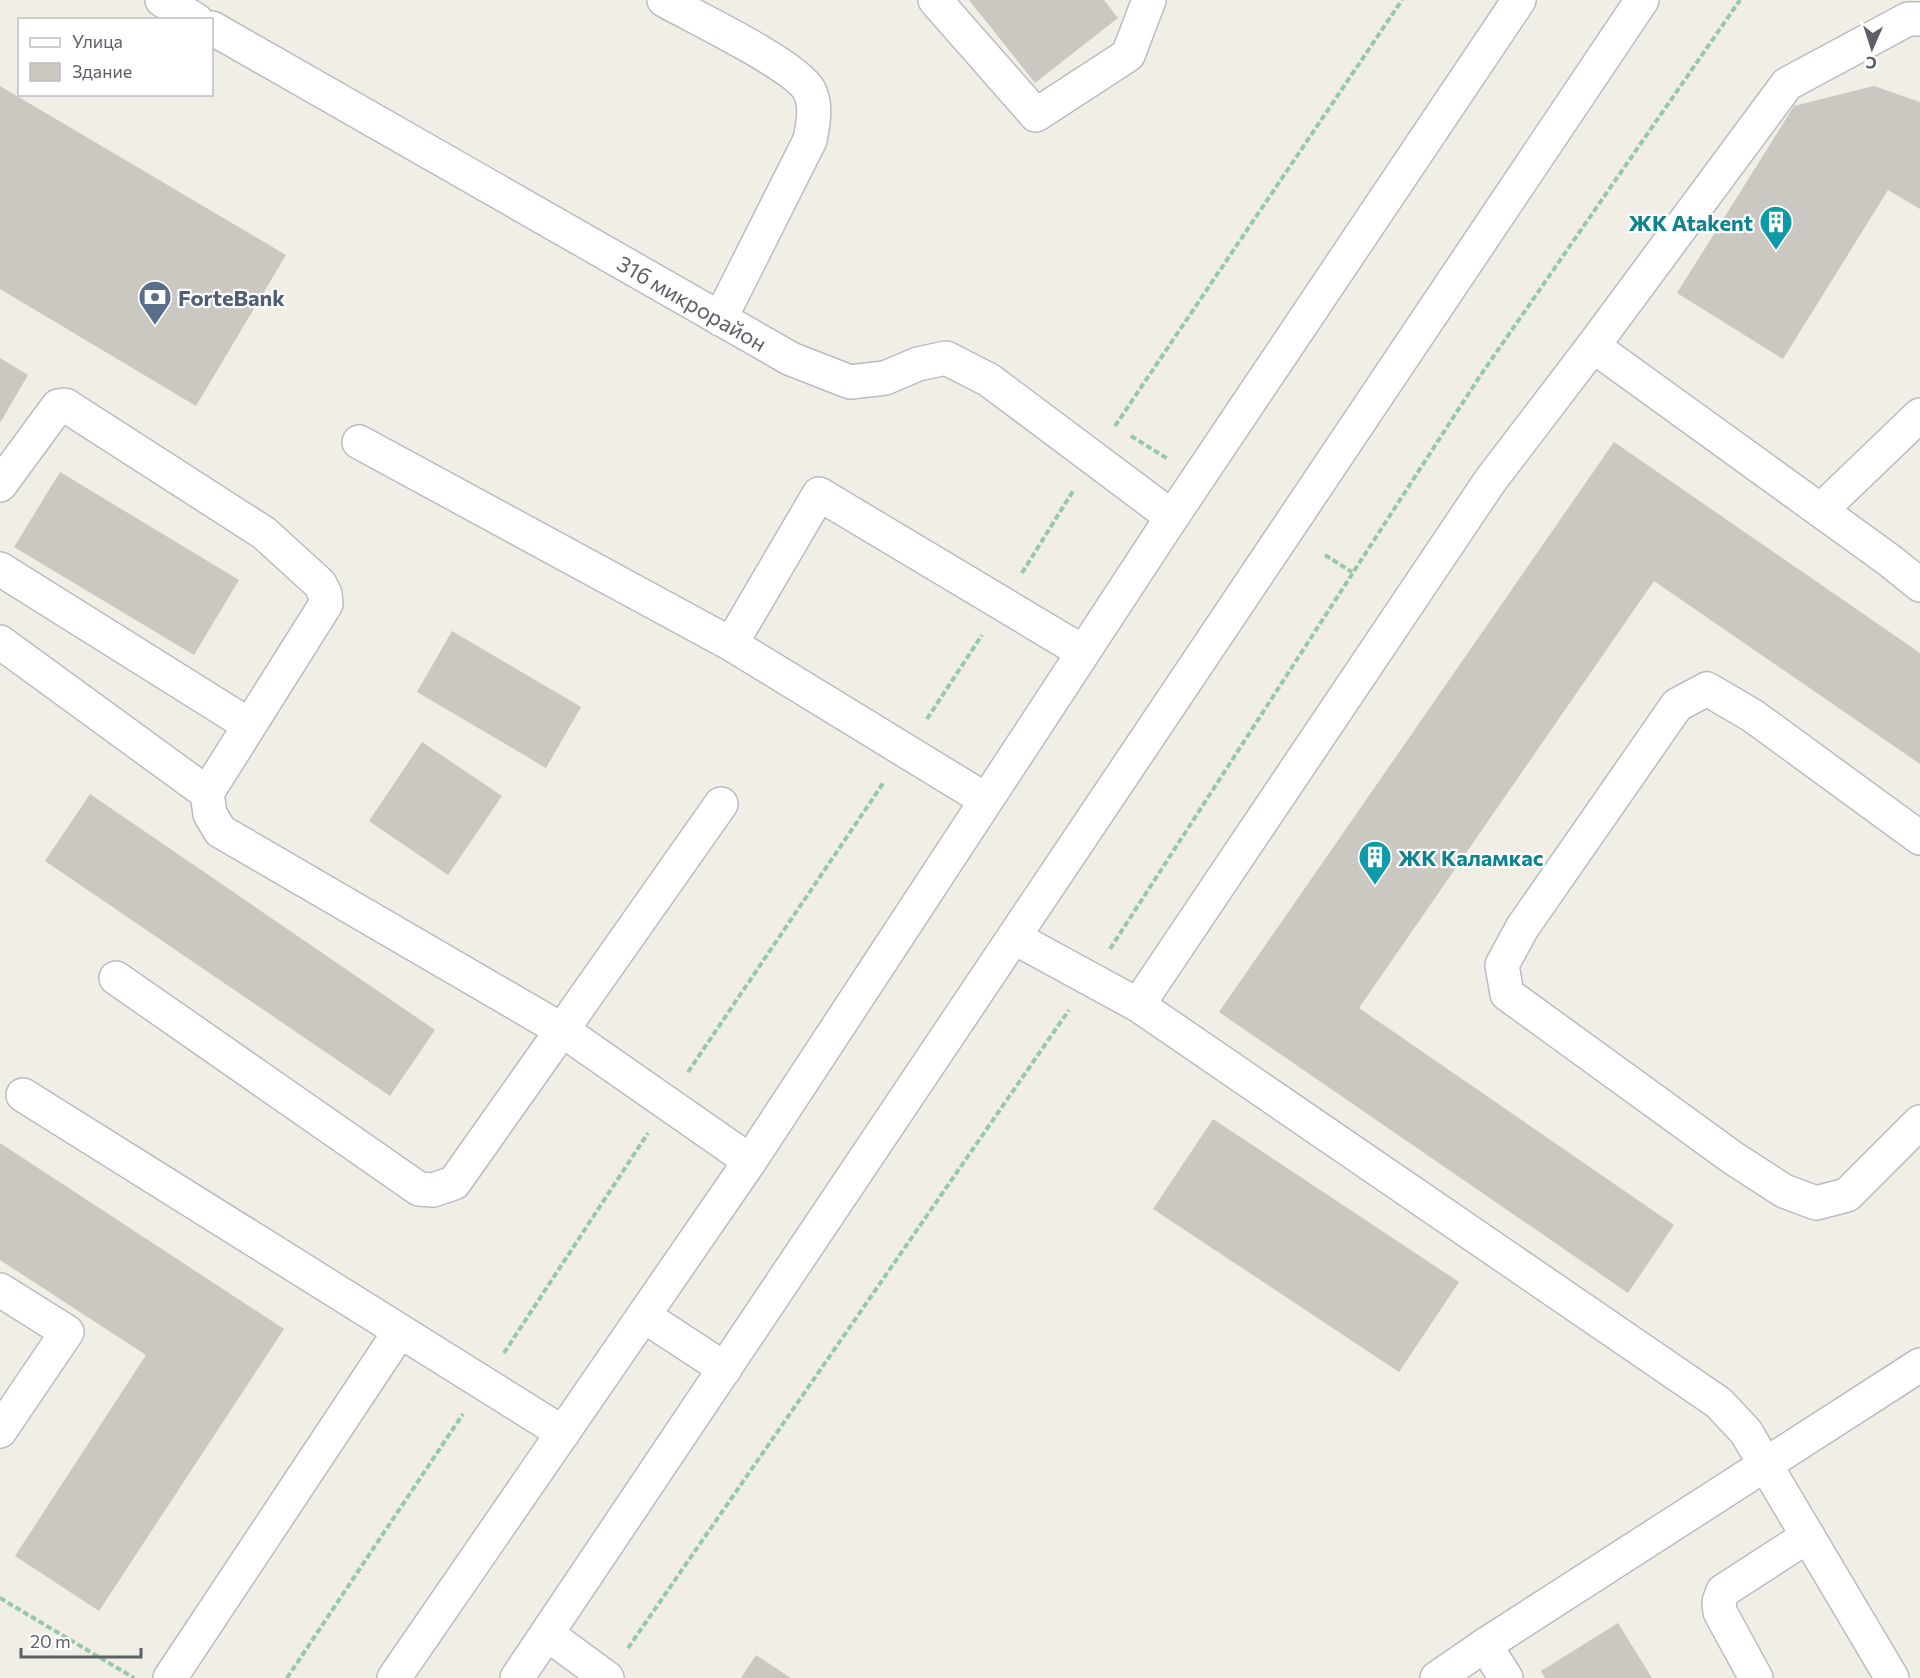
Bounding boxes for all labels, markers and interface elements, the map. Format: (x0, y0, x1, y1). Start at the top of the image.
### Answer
legend (18, 18, 213, 96)
north arrow (1842, 18, 1902, 78)
text: Улица (72, 30, 123, 52)
text: С (1865, 54, 1877, 73)
text: Здание (72, 60, 132, 82)
building icon: ЖК Atakent (1758, 204, 1794, 251)
place label: ЖК Atakent (1629, 209, 1753, 236)
street label: 31б микрорайон (612, 249, 772, 357)
bank icon: ForteBank (137, 279, 173, 326)
place label: ForteBank (178, 284, 285, 311)
building icon: ЖК Каламкас (1357, 839, 1393, 886)
place label: ЖК Каламкас (1398, 844, 1543, 871)
scale bar (21, 1621, 141, 1659)
text: 20 m (30, 1630, 71, 1652)

